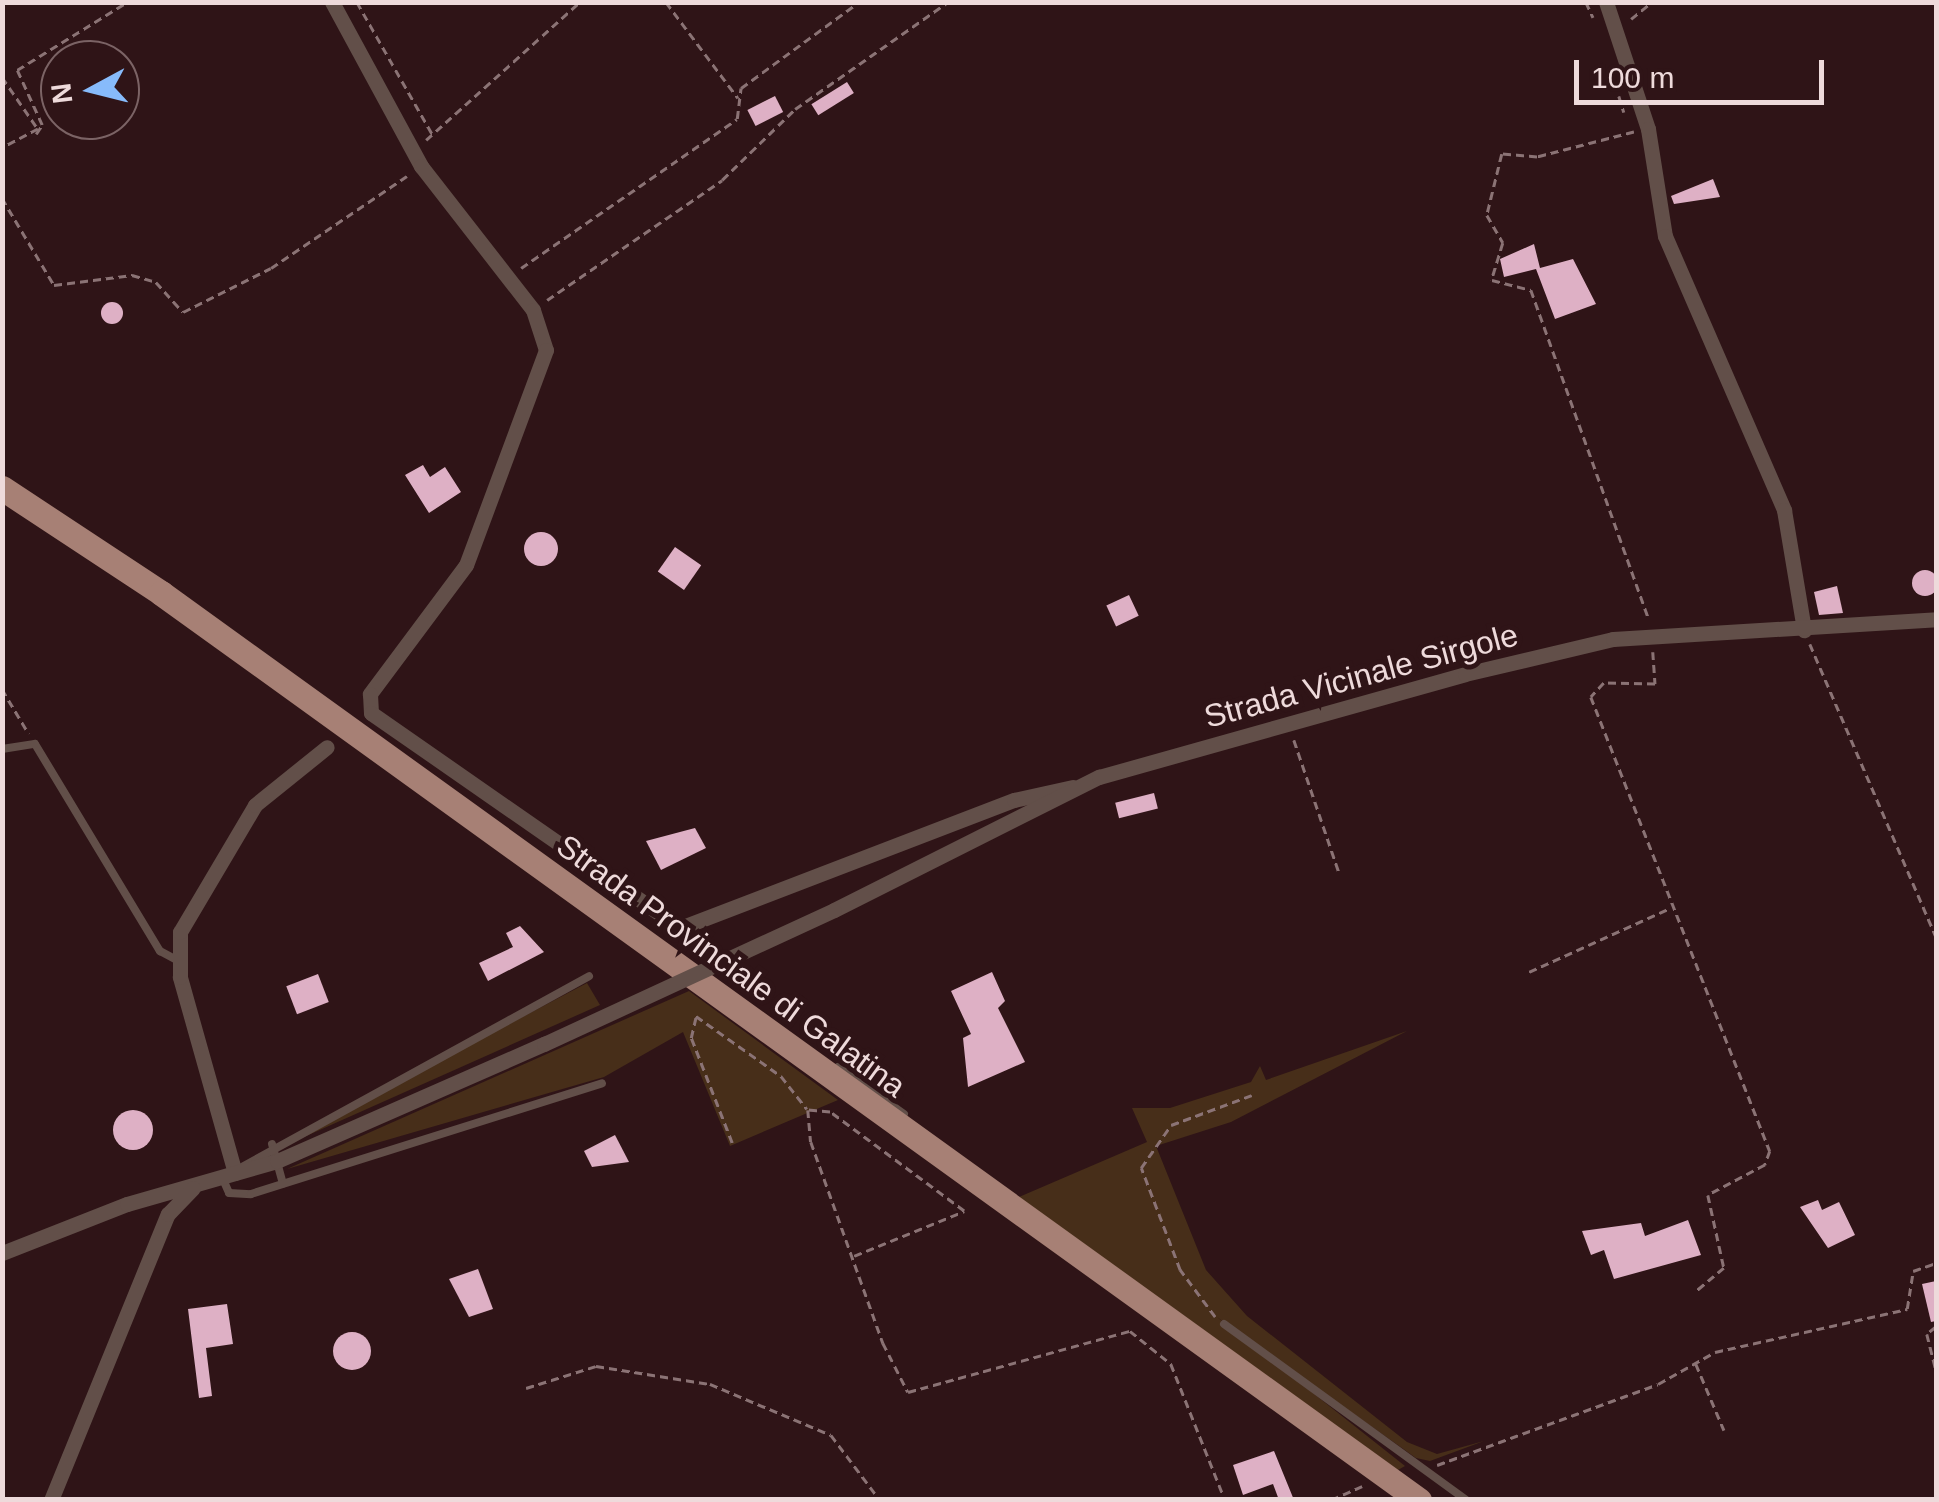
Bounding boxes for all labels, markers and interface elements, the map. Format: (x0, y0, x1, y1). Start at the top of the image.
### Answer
north arrow (40, 40, 140, 140)
scale bar (1579, 40, 1829, 102)
text: 100 m (1591, 61, 1674, 94)
text: N (45, 82, 78, 105)
street label: Strada Vicinale Sirgole (1200, 616, 1522, 736)
street label: Strada Provinciale di Galatina (549, 827, 913, 1105)

